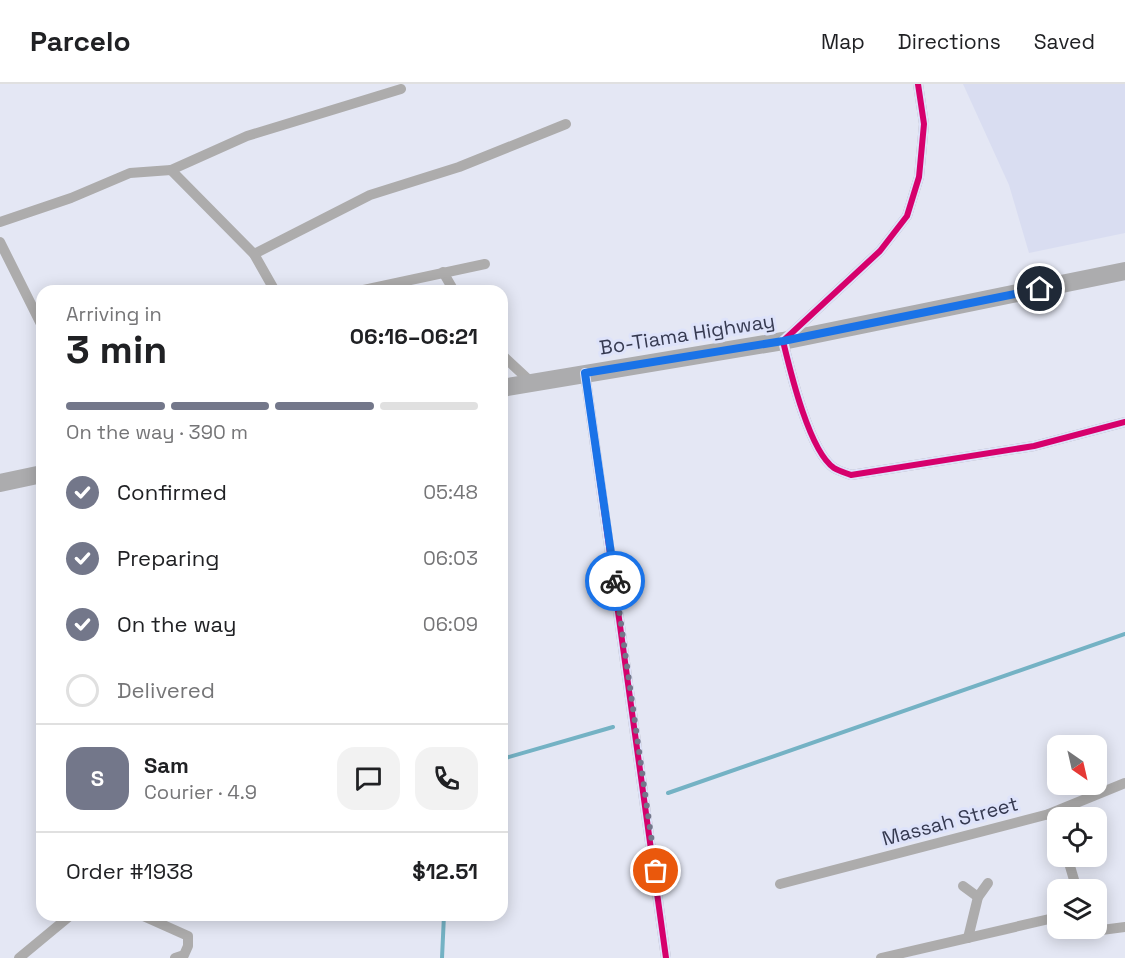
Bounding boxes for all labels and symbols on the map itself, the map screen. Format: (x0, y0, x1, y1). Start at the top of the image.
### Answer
pin (1014, 263, 1065, 314)
street label: Bo-Tiama Highway (597, 307, 777, 361)
courier (585, 551, 645, 611)
north arrow (1047, 735, 1107, 795)
street label: Massah Street (879, 790, 1021, 852)
pin (630, 845, 681, 896)

